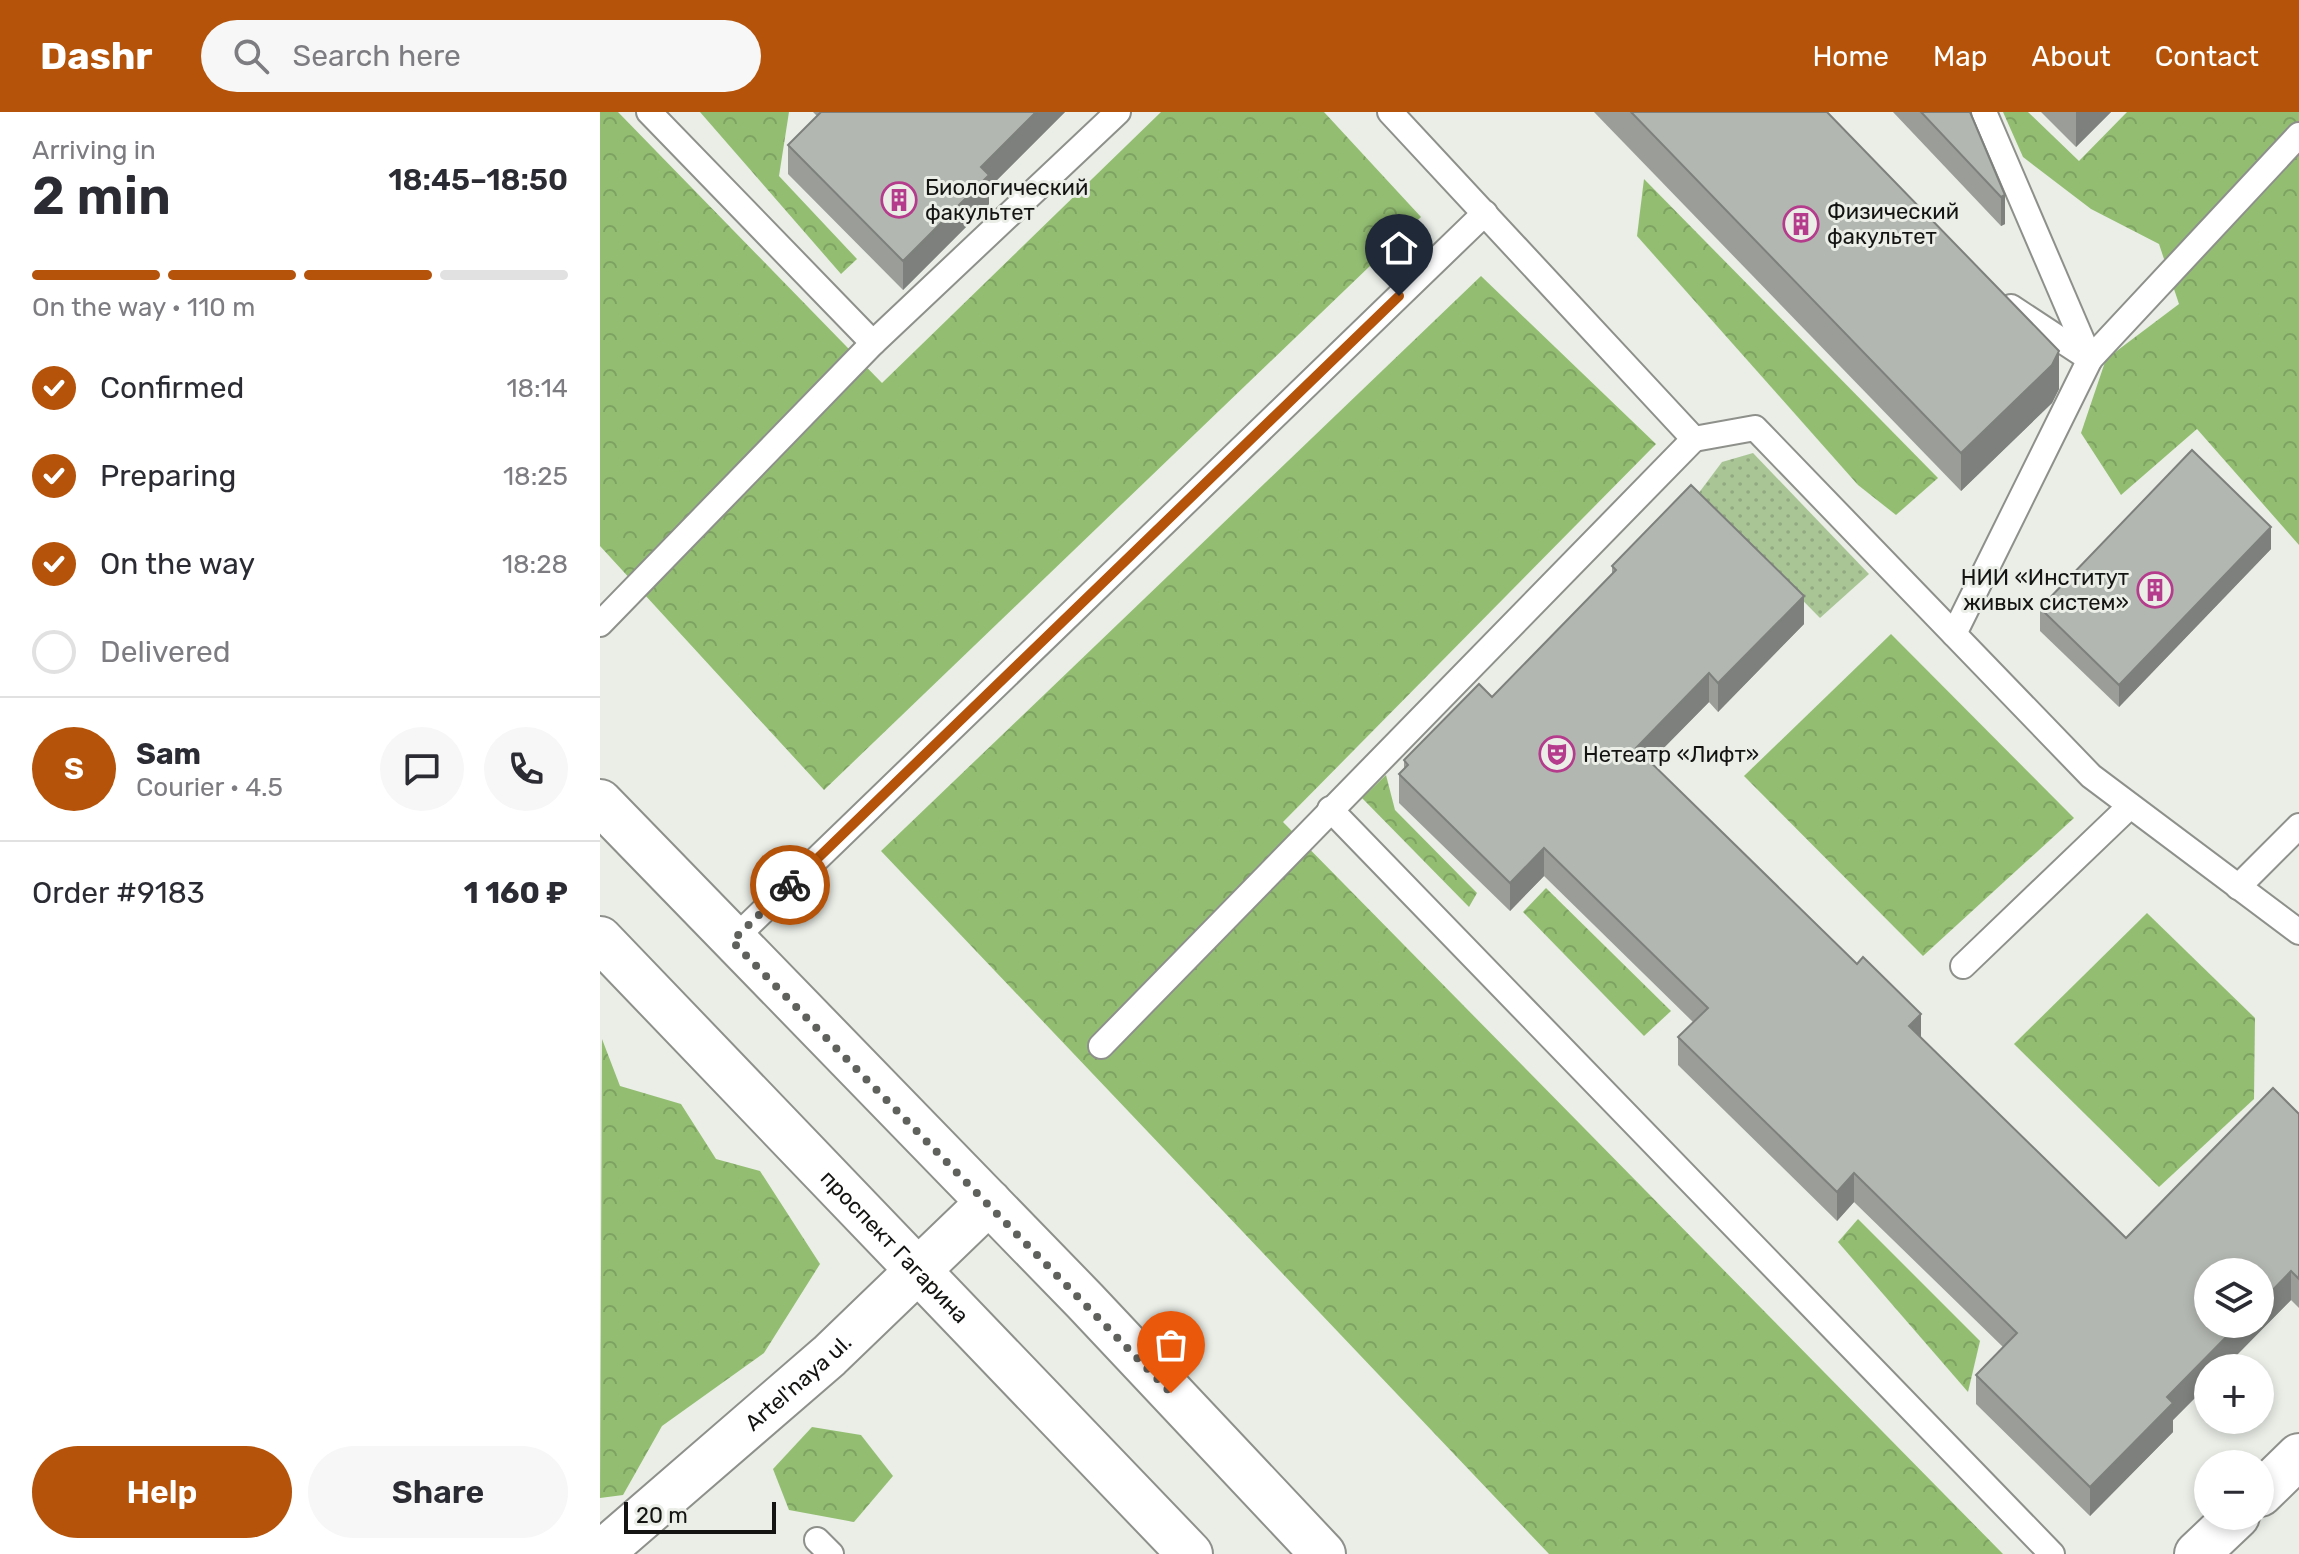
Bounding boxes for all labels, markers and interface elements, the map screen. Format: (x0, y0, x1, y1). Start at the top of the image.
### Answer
search box (201, 20, 761, 92)
text: Dashr (40, 33, 153, 79)
icon: search (229, 34, 273, 78)
text: Search here (293, 38, 461, 74)
text: Home (1812, 40, 1889, 73)
text: Map (1933, 40, 1987, 73)
text: About (2031, 40, 2111, 73)
text: Contact (2155, 40, 2259, 73)
text: Arriving in (32, 135, 156, 166)
text: 18:45–18:50 (388, 162, 568, 198)
text: 2 min (32, 165, 171, 227)
place label: Биологический факультет (925, 174, 1088, 226)
building icon: Биологический факультет (880, 181, 918, 219)
place label: Физический факультет (1827, 198, 1959, 250)
building icon: Физический факультет (1782, 205, 1820, 243)
pin (1365, 214, 1433, 296)
icon: home (1377, 226, 1421, 270)
text: On the way · 110 m (32, 292, 255, 323)
icon: check (32, 366, 76, 410)
text: Confirmed (100, 370, 244, 406)
text: 18:14 (506, 373, 568, 404)
icon: check (32, 454, 76, 498)
text: Preparing (100, 458, 236, 494)
text: 18:25 (503, 461, 568, 492)
icon: check (32, 542, 76, 586)
text: On the way (100, 546, 255, 582)
text: 18:28 (502, 549, 568, 580)
place label: НИИ «Институт живых систем» (1961, 564, 2129, 616)
building icon: НИИ «Институт живых систем» (2136, 571, 2174, 609)
text: Delivered (100, 634, 231, 670)
button: chat (380, 727, 464, 811)
button: phone (484, 727, 568, 811)
theatre icon: Нетеатр «Лифт» (1538, 735, 1576, 773)
text: Sam (136, 736, 201, 772)
place label: Нетеатр «Лифт» (1583, 741, 1759, 768)
text: S (64, 751, 84, 787)
text: Courier · 4.5 (136, 772, 283, 803)
courier (750, 845, 830, 925)
icon: bike (768, 863, 812, 907)
text: Order #9183 (32, 875, 205, 911)
text: 1 160 ₽ (464, 875, 568, 911)
street label: проспект Гагарина (815, 1164, 975, 1329)
map controls (2194, 1258, 2274, 1530)
button: layers (2194, 1258, 2274, 1338)
pin (1137, 1311, 1205, 1393)
icon: bag (1149, 1323, 1193, 1367)
street label: Artel'naya ul. (739, 1328, 857, 1436)
button: + (2194, 1354, 2274, 1434)
button: Help (32, 1446, 292, 1538)
button: Share (308, 1446, 568, 1538)
button: − (2194, 1450, 2274, 1530)
scale bar (624, 1498, 776, 1534)
text: 20 m (636, 1502, 688, 1529)

